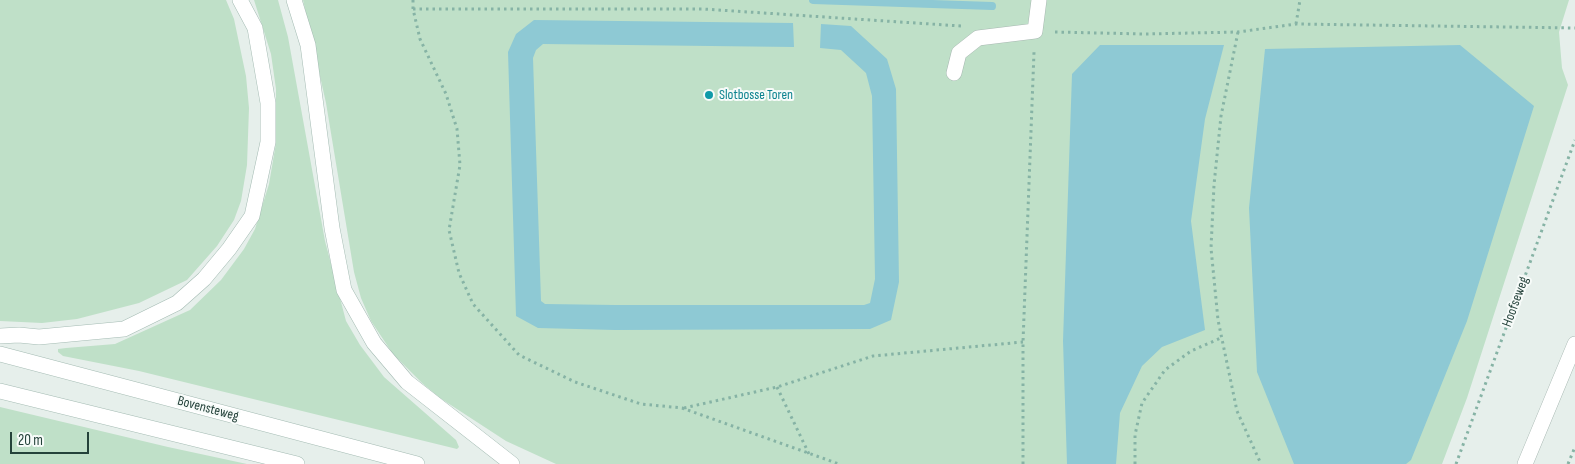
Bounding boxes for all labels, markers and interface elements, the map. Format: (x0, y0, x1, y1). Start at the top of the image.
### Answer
place label: Slotbosse Toren (719, 87, 793, 103)
marker: Slotbosse Toren (703, 89, 715, 101)
street label: Hoofseweg (1499, 275, 1533, 329)
street label: Bovensteweg (176, 393, 240, 425)
scale bar (12, 422, 91, 454)
text: 20 m (18, 431, 43, 450)

